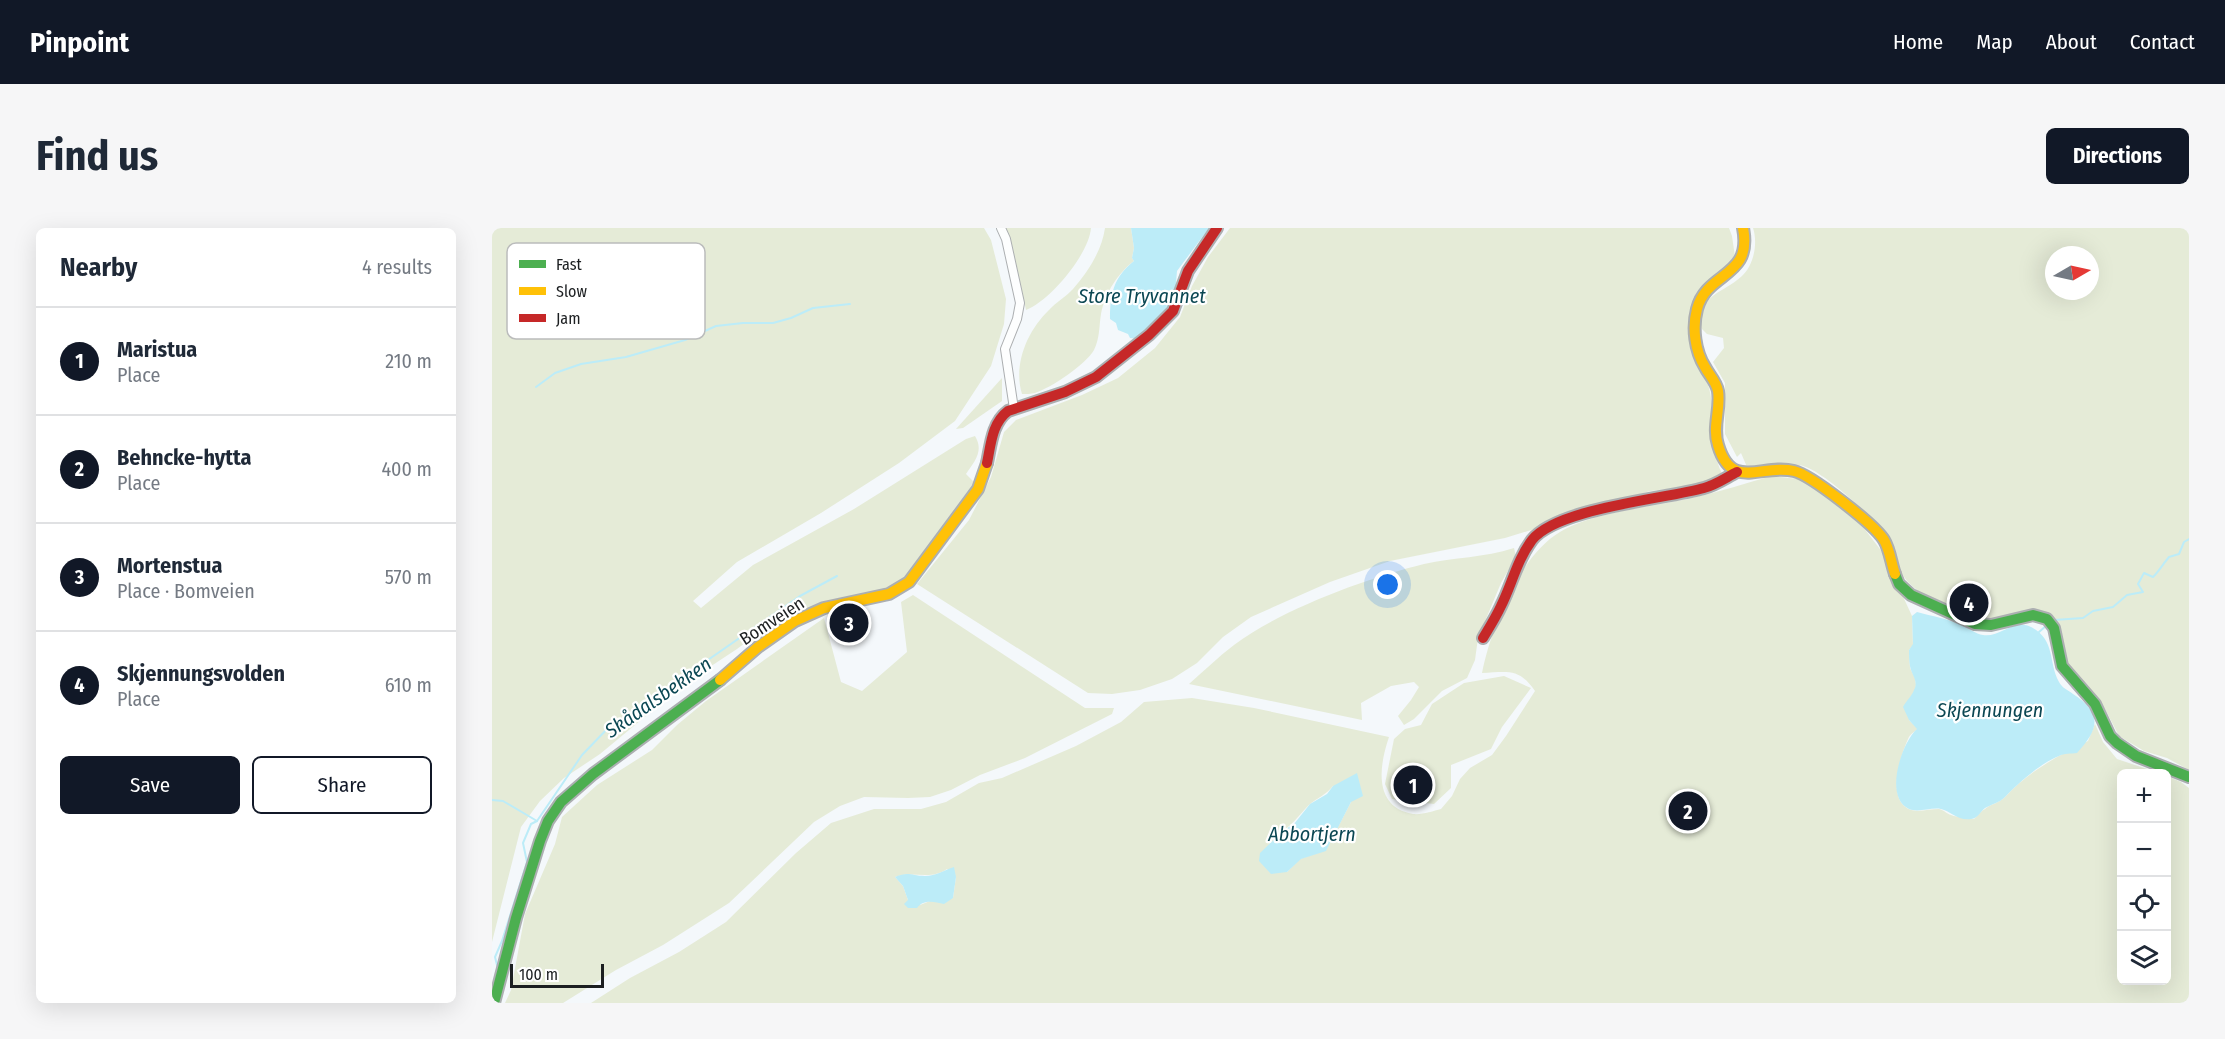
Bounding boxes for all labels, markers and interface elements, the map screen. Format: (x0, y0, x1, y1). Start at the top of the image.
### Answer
text: Pinpoint (30, 26, 129, 59)
text: Home (1893, 29, 1943, 55)
text: Map (1976, 29, 2013, 55)
text: About (2046, 29, 2097, 55)
text: Contact (2130, 29, 2195, 55)
button: Directions (2046, 128, 2189, 184)
text: Find us (36, 131, 158, 181)
legend (507, 243, 705, 339)
north arrow (2045, 246, 2099, 300)
text: Nearby (60, 252, 137, 283)
text: 4 results (362, 255, 432, 279)
text: Fast (556, 255, 583, 274)
text: Slow (556, 282, 587, 301)
water label: Store Tryvannet (1077, 284, 1206, 308)
text: Jam (556, 309, 581, 328)
text: Maristua (117, 336, 197, 363)
text: 1 (75, 349, 84, 373)
text: 210 m (385, 349, 432, 373)
text: Place (117, 363, 160, 387)
text: Behncke-hytta (117, 444, 252, 471)
text: 2 (75, 457, 84, 481)
text: 400 m (381, 457, 432, 481)
text: Place (117, 471, 160, 495)
text: Mortenstua (117, 552, 222, 579)
text: 3 (75, 565, 84, 589)
text: 570 m (385, 565, 432, 589)
your location (1373, 570, 1402, 599)
text: Place · Bomveien (117, 579, 255, 603)
pin: 4 (1950, 580, 1988, 626)
street label: Bomveien (735, 592, 809, 650)
pin: 3 (830, 600, 868, 646)
water label: Skådalsbekken (599, 651, 716, 743)
text: Skjennungsvolden (117, 660, 285, 687)
text: 4 (74, 673, 85, 697)
text: 610 m (385, 673, 432, 697)
text: Place (117, 687, 160, 711)
water label: Skjennungen (1936, 698, 2043, 722)
button: Save (60, 756, 240, 814)
button: Share (252, 756, 432, 814)
pin: 1 (1394, 762, 1432, 808)
map controls (2117, 769, 2171, 985)
button: + (2117, 769, 2171, 823)
pin: 2 (1668, 788, 1708, 834)
water label: Abbortjern (1267, 822, 1356, 846)
button: − (2117, 823, 2171, 877)
button: locate (2117, 877, 2171, 931)
button: layers (2117, 931, 2171, 985)
scale bar (510, 961, 604, 988)
text: 100 m (519, 965, 558, 984)

